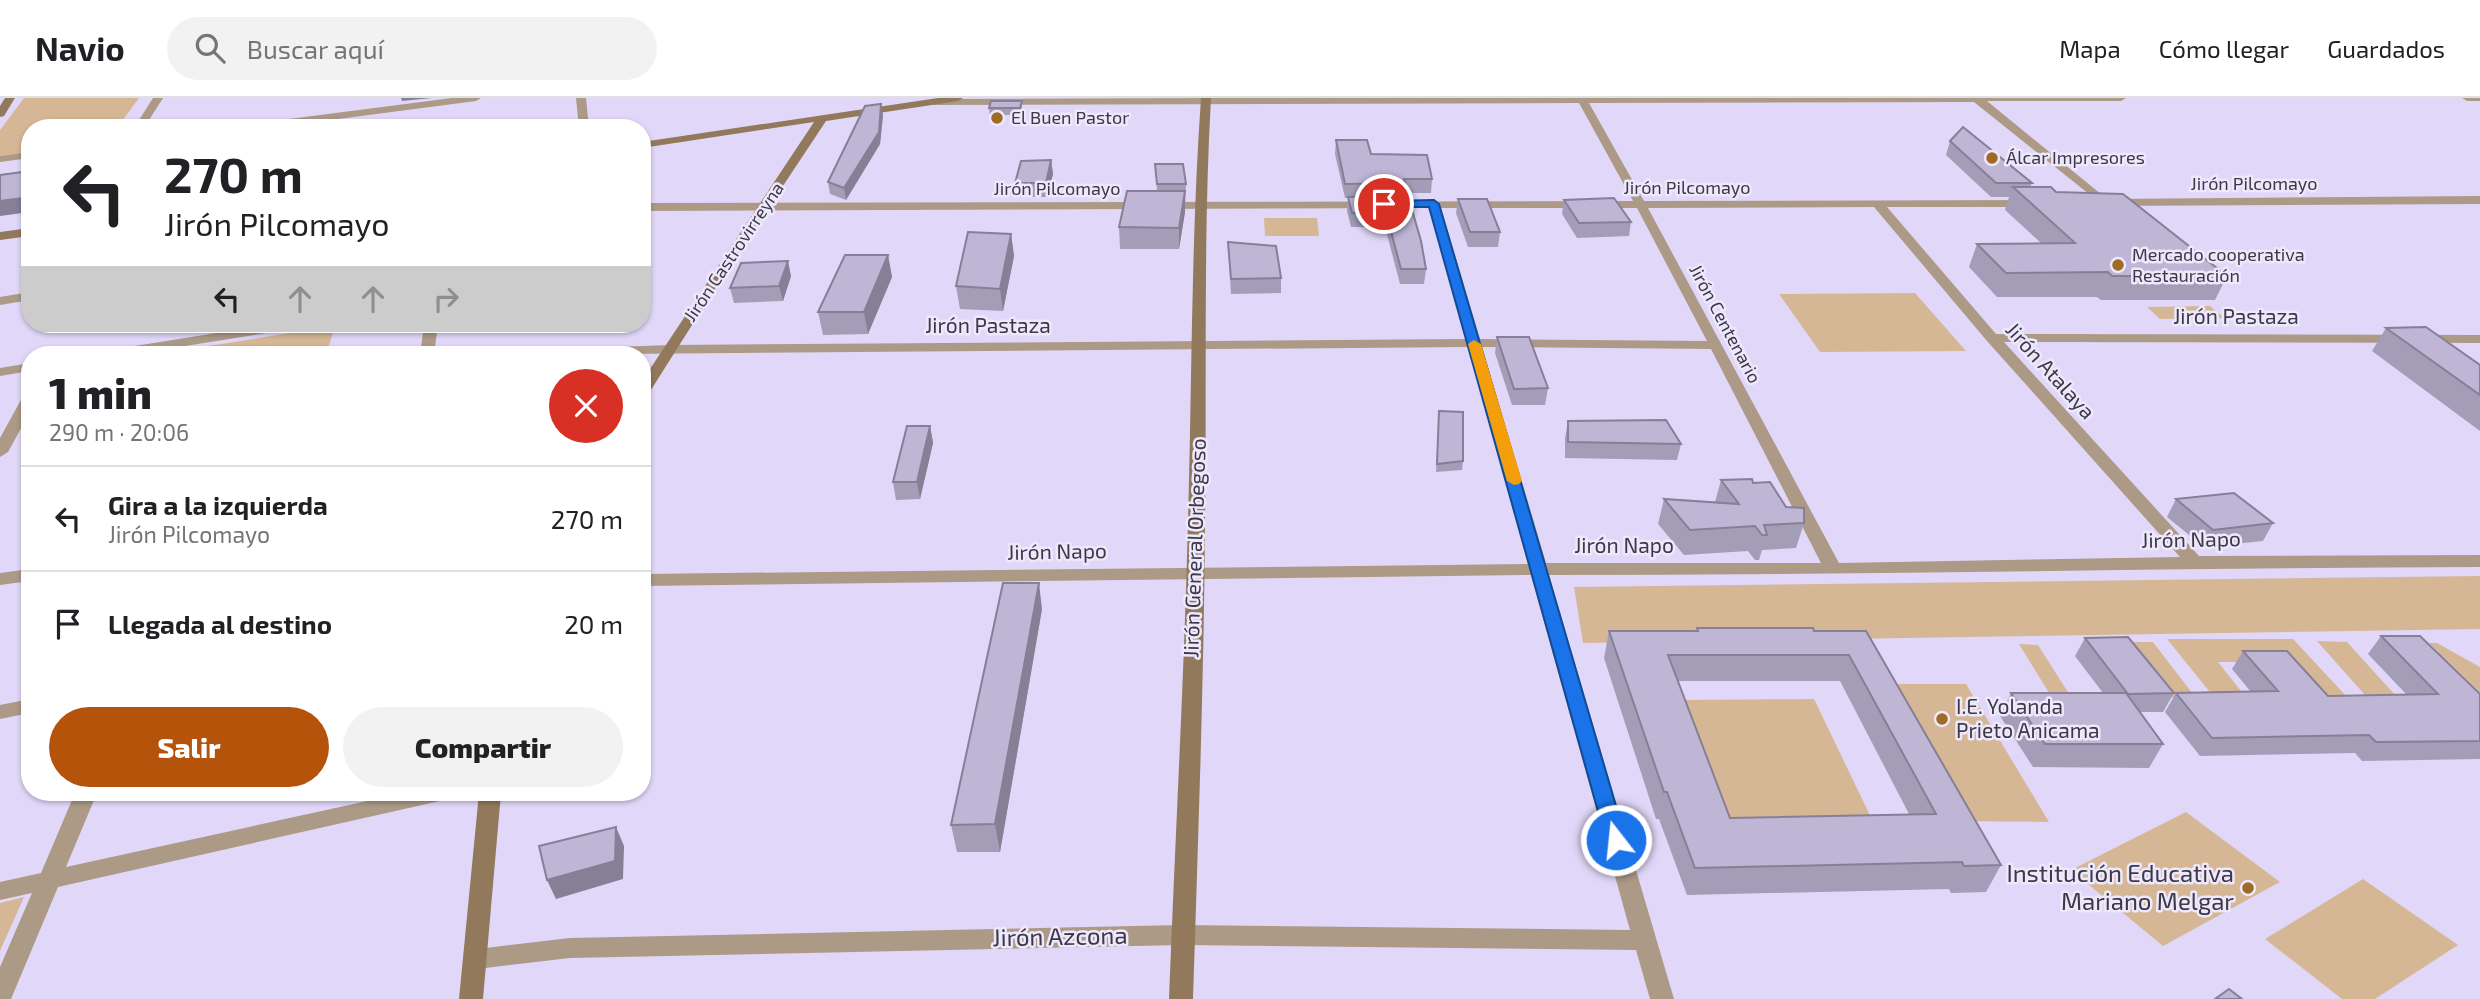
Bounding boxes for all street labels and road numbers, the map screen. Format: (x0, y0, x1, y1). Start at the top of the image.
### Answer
street label: Jirón Pilcomayo (2191, 172, 2317, 194)
street label: Jirón Pilcomayo (1624, 176, 1750, 198)
street label: Jirón Pilcomayo (994, 177, 1120, 199)
street label: Jirón Castrovirreyna (678, 178, 788, 325)
street label: Jirón Centenario (1685, 260, 1766, 387)
street label: Jirón Pastaza (2173, 303, 2299, 328)
street label: Jirón Pastaza (925, 312, 1051, 337)
street label: Jirón Atalaya (2001, 316, 2101, 423)
street label: Jirón General Orbegoso (1177, 438, 1210, 658)
street label: Jirón Napo (2141, 525, 2241, 552)
street label: Jirón Napo (1574, 532, 1674, 557)
street label: Jirón Napo (1007, 537, 1107, 564)
street label: Jirón Azcona (992, 920, 1128, 951)

